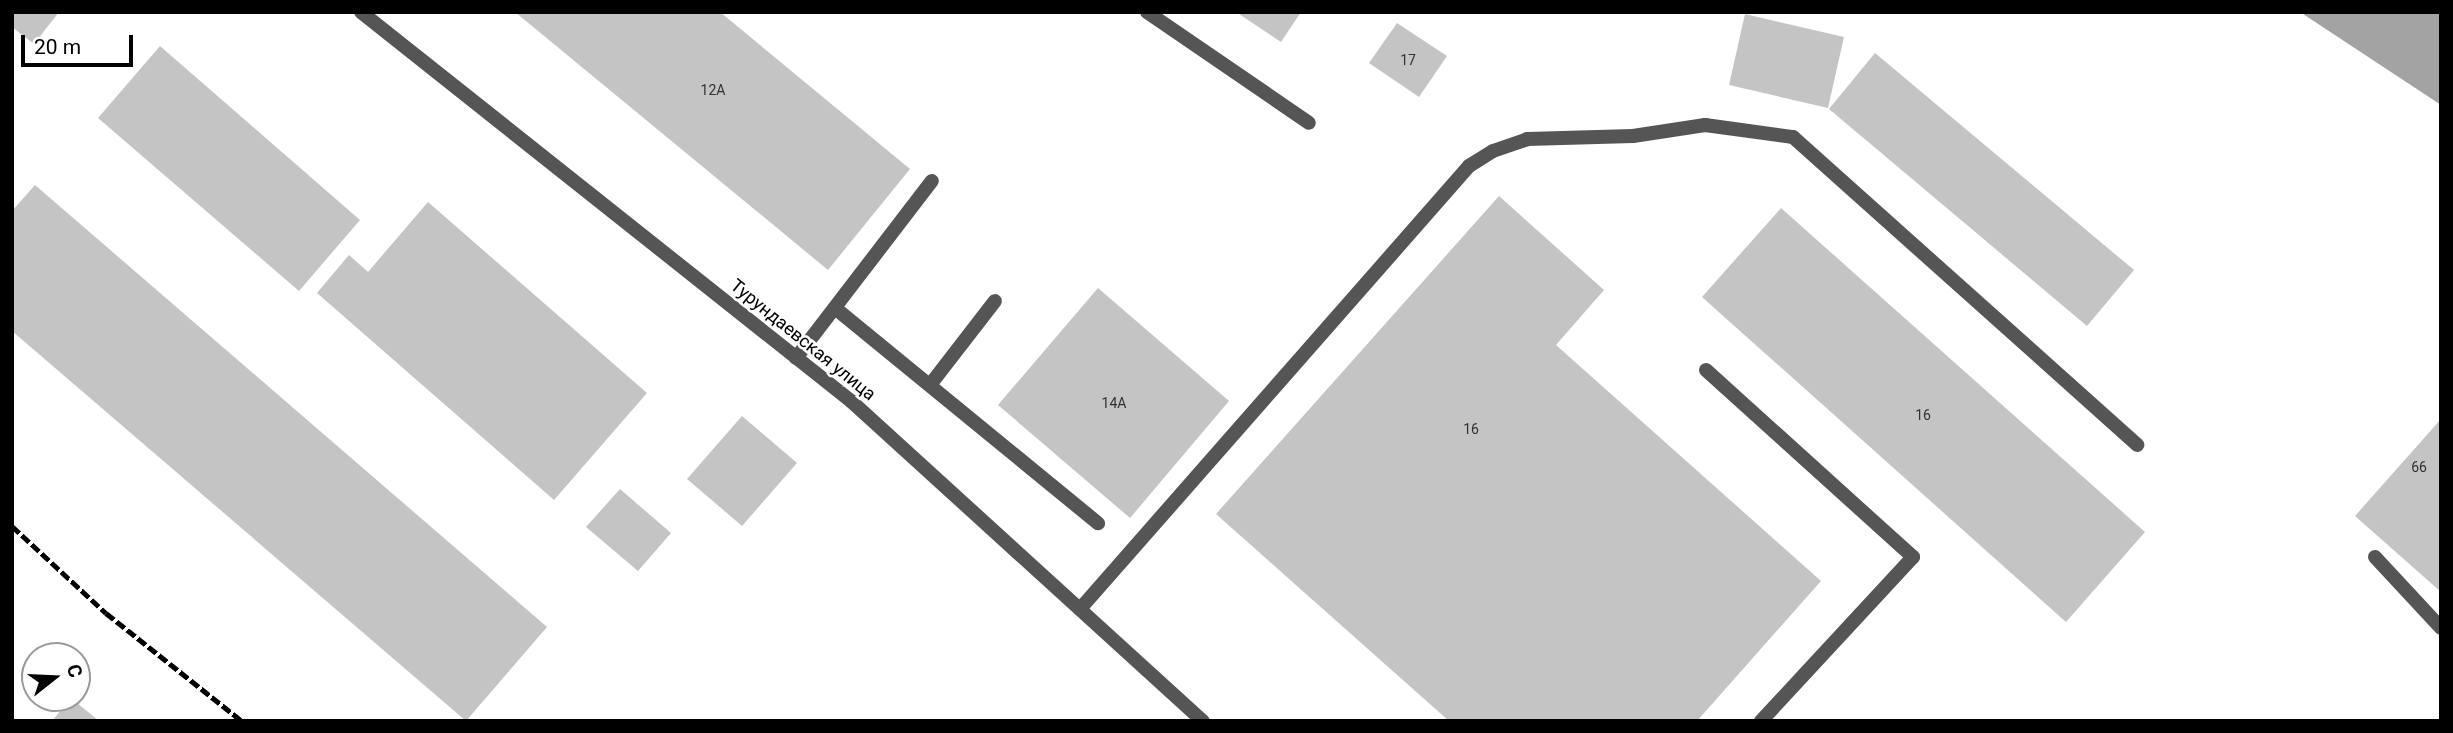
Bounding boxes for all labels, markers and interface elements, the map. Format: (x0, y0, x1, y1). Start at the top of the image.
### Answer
scale bar (24, 21, 136, 65)
text: 20 m (34, 35, 81, 59)
house number: 17 (1400, 52, 1416, 68)
house number: 12А (701, 82, 725, 98)
street label: Турундаевская улица (726, 275, 880, 405)
house number: 14А (1102, 395, 1126, 411)
house number: 16 (1915, 407, 1931, 423)
house number: 16 (1463, 421, 1479, 437)
house number: 66 (2411, 459, 2427, 475)
north arrow (21, 642, 91, 712)
text: С (62, 662, 87, 680)

